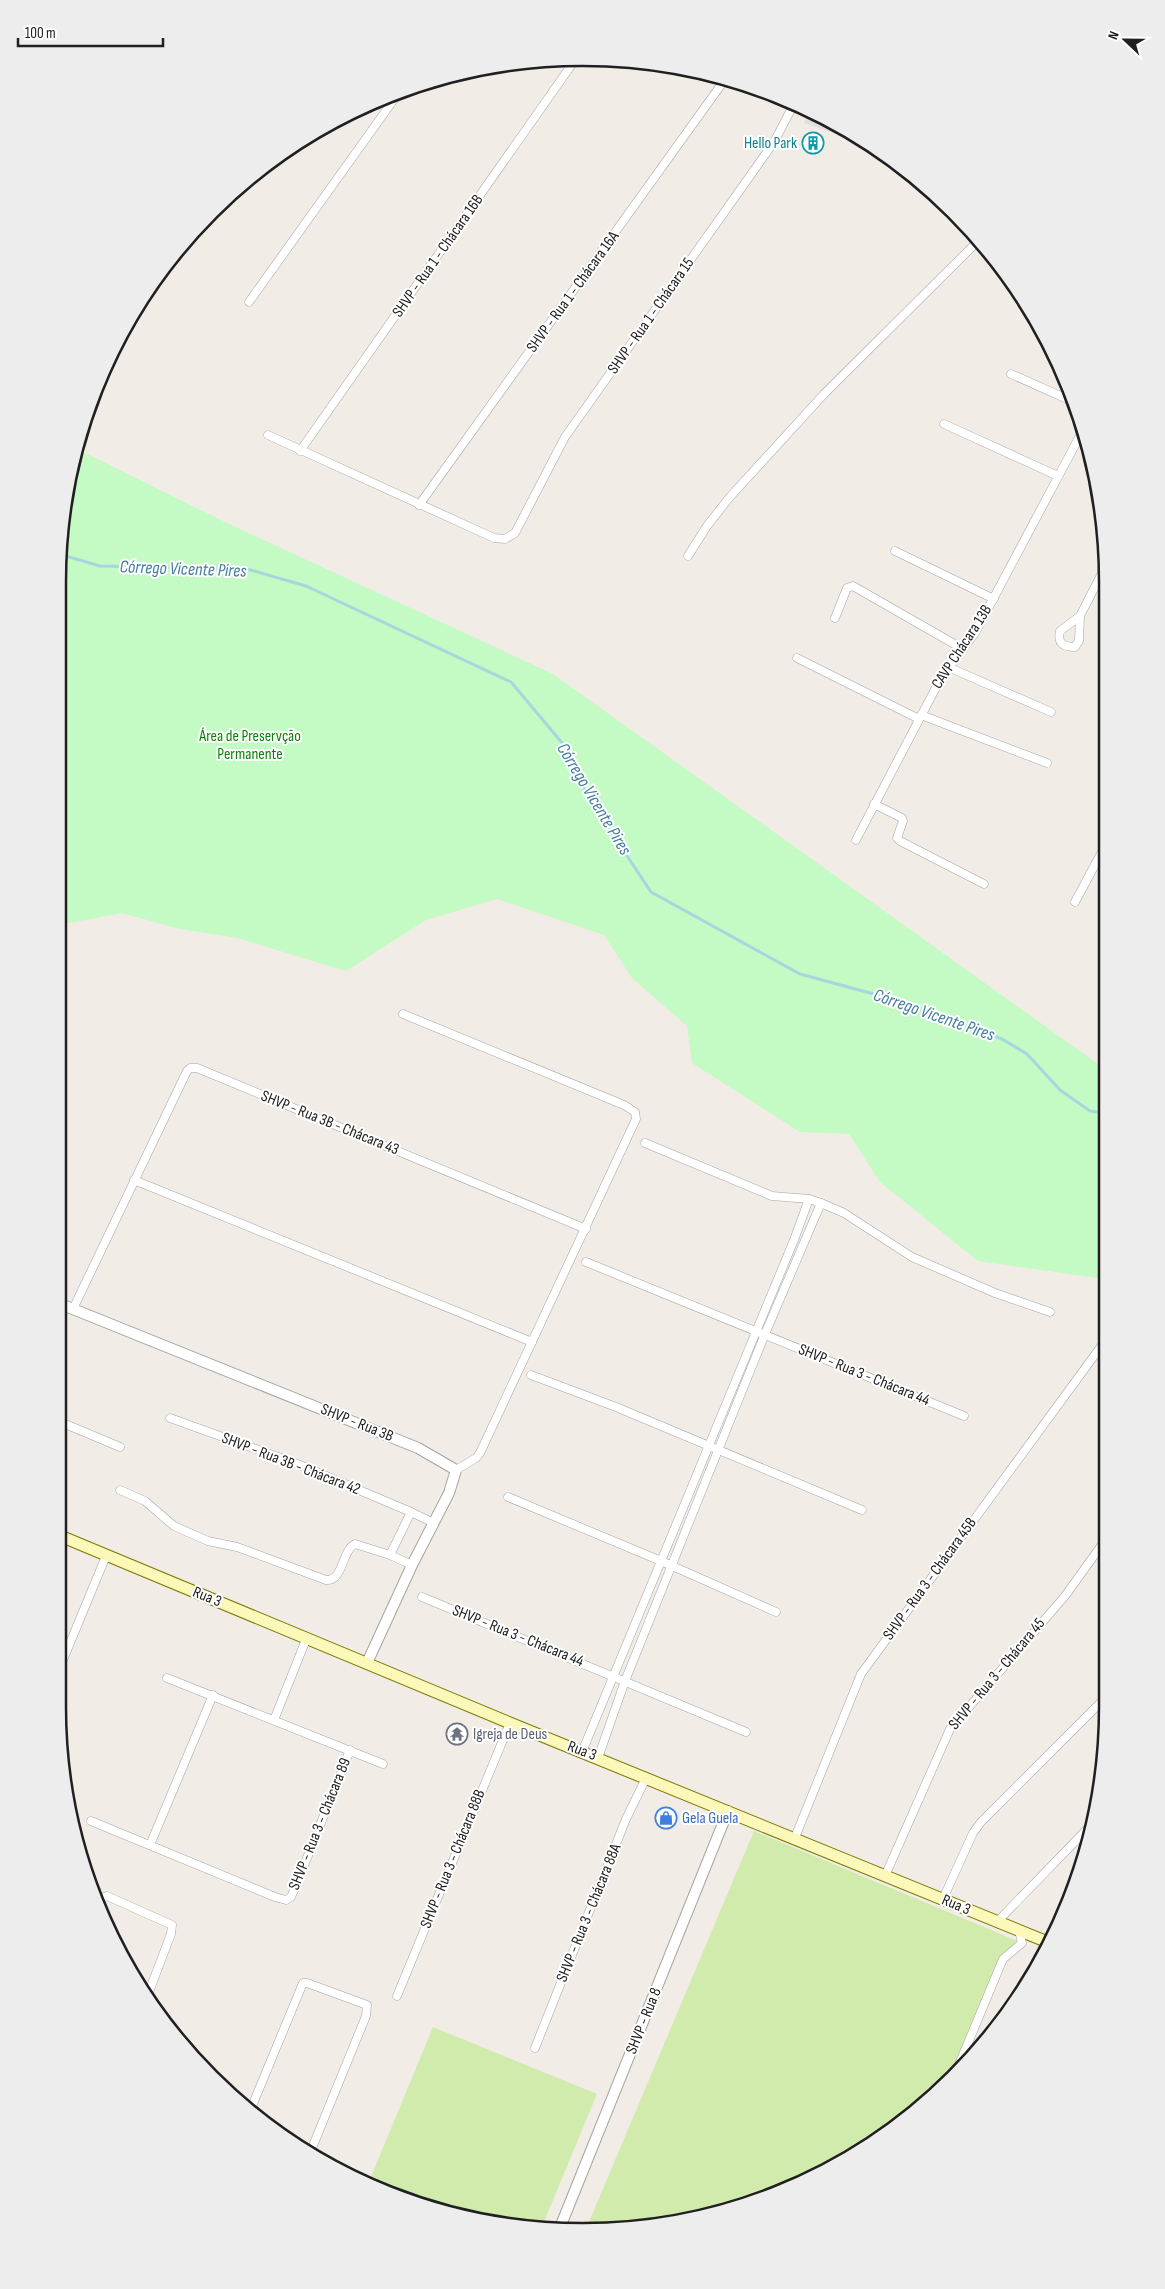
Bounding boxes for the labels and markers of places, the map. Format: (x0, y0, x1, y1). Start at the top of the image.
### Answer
building icon: Hello Park (801, 131, 825, 155)
place label: Hello Park (744, 134, 797, 153)
temple icon: Igreja de Deus (445, 1722, 469, 1746)
place label: Igreja de Deus (473, 1725, 548, 1744)
shop icon: Gela Guela (654, 1806, 678, 1830)
place label: Gela Guela (682, 1809, 738, 1828)

